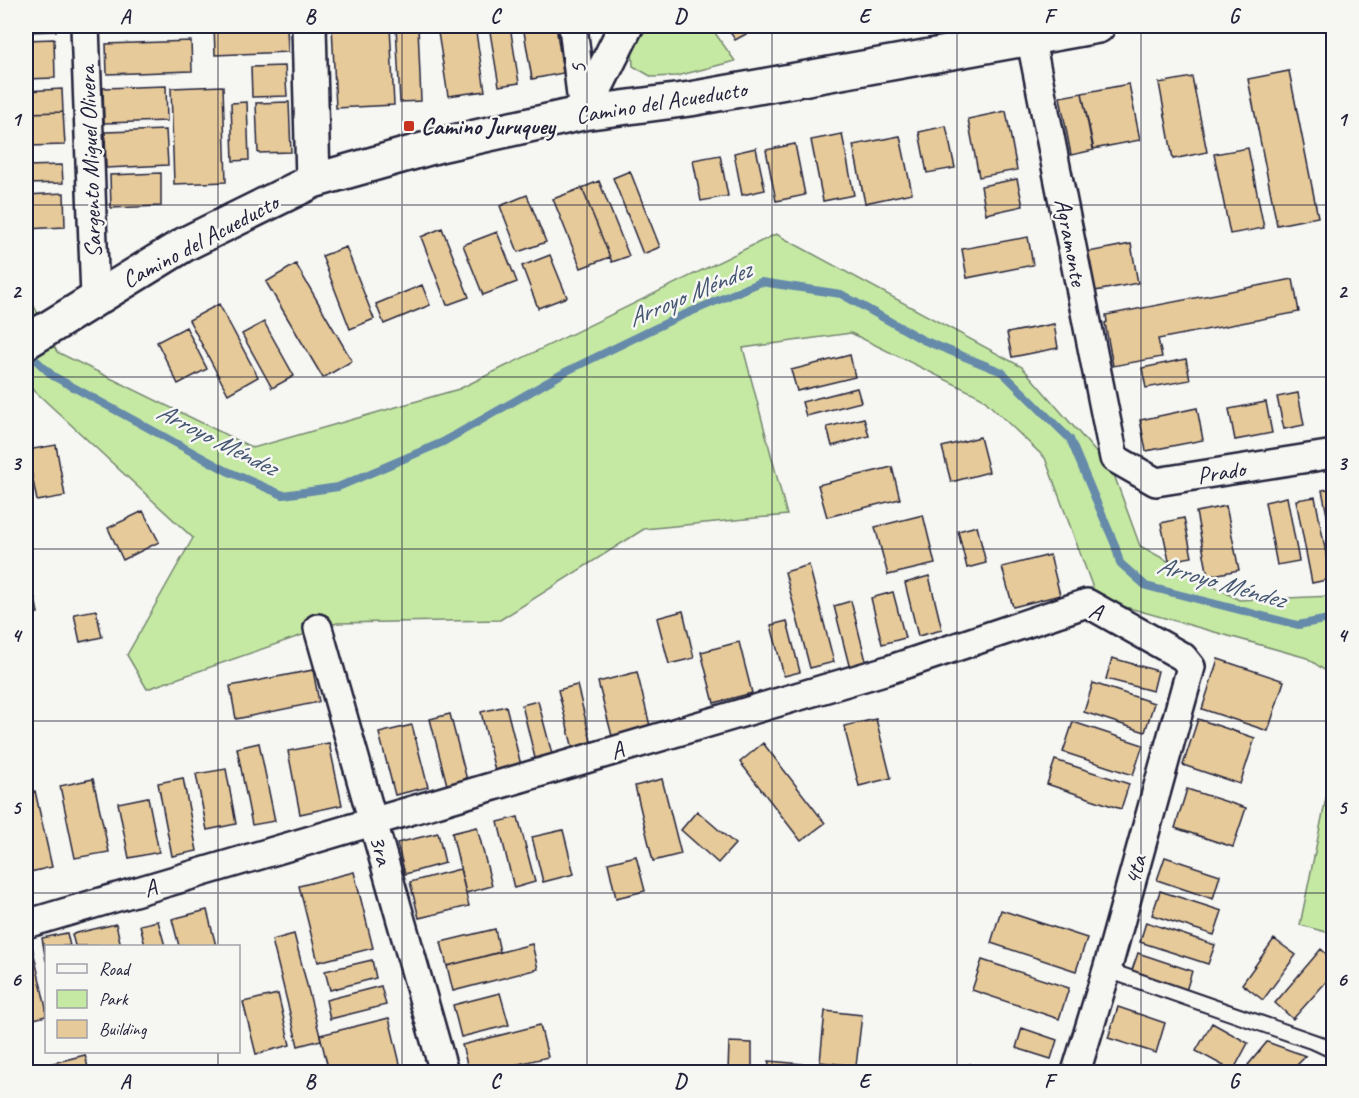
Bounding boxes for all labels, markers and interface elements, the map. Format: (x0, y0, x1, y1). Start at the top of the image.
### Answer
text: A (120, 4, 132, 29)
text: B (305, 4, 317, 29)
text: C (490, 4, 502, 29)
text: D (674, 4, 688, 29)
text: E (859, 4, 873, 29)
text: F (1044, 4, 1058, 29)
text: G (1229, 4, 1242, 29)
street label: 5 (562, 61, 593, 76)
street label: Sargento Miguel Olivera (72, 63, 108, 259)
street label: Camino del Acueducto (573, 73, 751, 130)
text: 1 (12, 107, 23, 132)
text: 1 (1338, 107, 1349, 132)
place label: Camino Juruquey (421, 111, 556, 141)
marker: Camino Juruquey (402, 119, 416, 133)
street label: Camino del Acueducto (117, 186, 285, 295)
street label: Agramonte (1048, 196, 1095, 290)
water label: Arroyo Méndez (622, 252, 759, 335)
text: 2 (12, 279, 23, 304)
text: 2 (1338, 279, 1349, 304)
water label: Arroyo Méndez (151, 395, 286, 485)
text: 3 (12, 451, 23, 476)
text: 3 (1338, 451, 1349, 476)
street label: Prado (1195, 453, 1250, 491)
water label: Arroyo Méndez (1154, 548, 1292, 617)
street label: A (1085, 595, 1108, 627)
text: 4 (12, 623, 24, 648)
text: 4 (1338, 623, 1350, 648)
street label: A (607, 734, 628, 766)
text: 5 (12, 795, 23, 820)
text: 5 (1338, 795, 1349, 820)
street label: 3ra (362, 832, 400, 870)
street label: 4ta (1117, 851, 1154, 888)
street label: A (140, 872, 161, 904)
legend (45, 945, 240, 1053)
text: Road (99, 958, 132, 980)
text: 6 (11, 967, 22, 992)
text: 6 (1337, 967, 1348, 992)
text: Park (99, 988, 129, 1010)
text: Building (99, 1018, 148, 1040)
text: A (120, 1069, 132, 1094)
text: B (305, 1069, 317, 1094)
text: C (490, 1069, 502, 1094)
text: D (674, 1069, 688, 1094)
text: E (859, 1069, 873, 1094)
text: F (1044, 1069, 1058, 1094)
text: G (1229, 1069, 1242, 1094)

